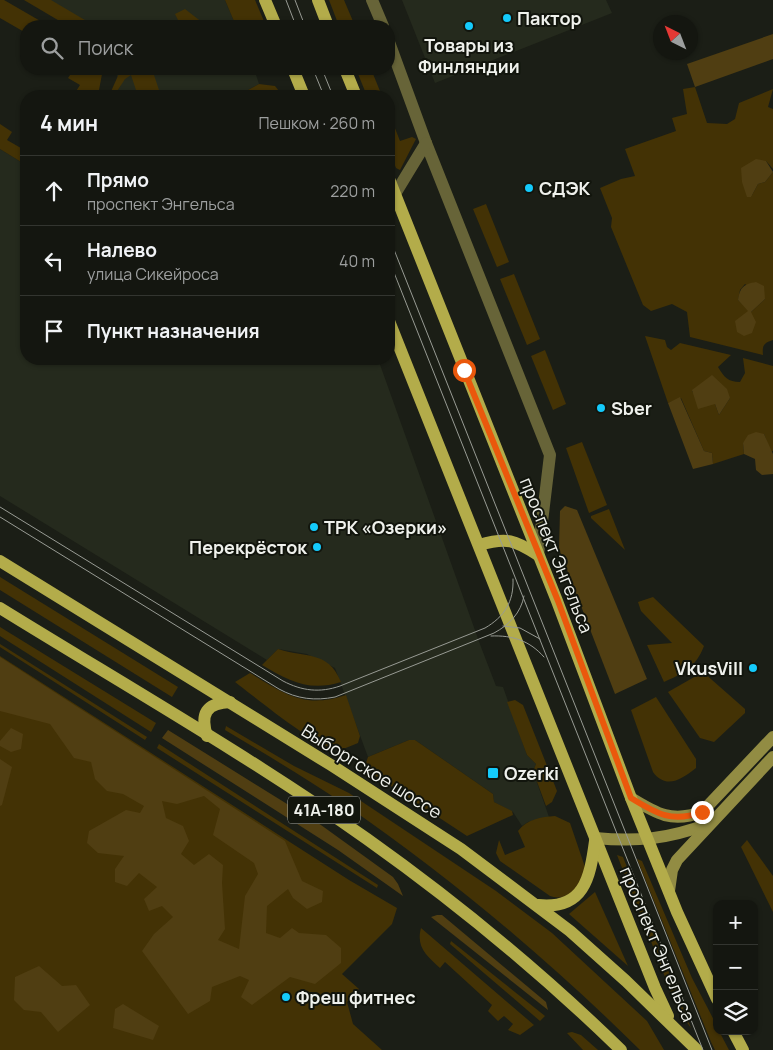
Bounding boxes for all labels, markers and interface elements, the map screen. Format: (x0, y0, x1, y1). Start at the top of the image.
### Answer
place label: Пактор (517, 6, 582, 30)
marker: Пактор (501, 12, 513, 24)
north arrow (653, 15, 698, 60)
search box (20, 20, 395, 75)
marker: Товары из Финляндии (463, 20, 475, 32)
place label: Товары из Финляндии (418, 33, 520, 78)
icon: search (38, 34, 66, 62)
text: Поиск (78, 35, 133, 61)
text: 4 мин (40, 109, 98, 137)
text: Пешком · 260 m (259, 112, 375, 134)
text: Прямо (87, 167, 149, 193)
place label: СДЭК (539, 176, 590, 200)
icon: ahead (40, 177, 68, 205)
text: 220 m (330, 180, 375, 202)
marker: СДЭК (523, 182, 535, 194)
text: проспект Энгельса (87, 193, 235, 215)
text: Налево (87, 237, 157, 263)
icon: left (40, 247, 68, 275)
text: 40 m (339, 250, 375, 272)
text: улица Сикейроса (87, 263, 219, 285)
icon: arrive (40, 317, 68, 345)
text: Пункт назначения (87, 318, 260, 344)
route start (453, 359, 476, 382)
place label: Sber (611, 396, 652, 420)
marker: Sber (595, 402, 607, 414)
street label: проспект Энгельса (515, 474, 599, 636)
place label: ТРК «Озерки» (324, 515, 447, 539)
marker: ТРК «Озерки» (308, 521, 320, 533)
place label: Перекрёсток (189, 535, 308, 559)
marker: Перекрёсток (311, 541, 323, 553)
place label: VkusVill (675, 656, 743, 680)
marker: VkusVill (747, 662, 759, 674)
street label: Выборгское шоссе (297, 718, 447, 824)
place label: Ozerki (504, 761, 559, 785)
marker: Ozerki (486, 766, 500, 780)
road number: 41А-180 (288, 796, 360, 824)
route end (691, 801, 714, 824)
street label: проспект Энгельса (615, 863, 701, 1025)
map controls (713, 900, 758, 1035)
button: + (713, 900, 758, 945)
button: − (713, 945, 758, 990)
place label: Фреш фитнес (296, 985, 416, 1009)
button: layers (713, 990, 758, 1035)
marker: Фреш фитнес (280, 991, 292, 1003)

